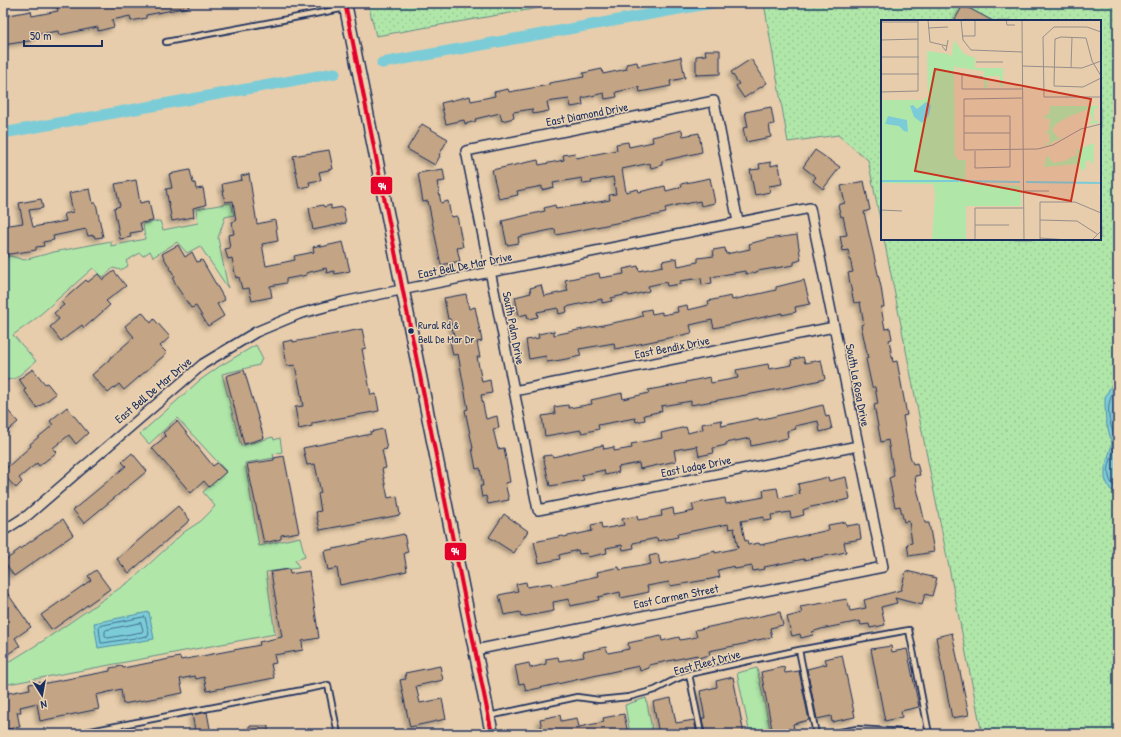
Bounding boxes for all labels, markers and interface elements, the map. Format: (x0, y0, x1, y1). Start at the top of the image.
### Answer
inset map (881, 20, 1101, 240)
scale bar (24, 22, 102, 48)
text: 50 m (30, 27, 51, 44)
street label: East Diamond Drive (545, 98, 630, 130)
line badge: 94 (370, 176, 393, 195)
text: 94 (378, 179, 386, 193)
street label: East Bell De Mar Drive (417, 248, 514, 282)
street label: South Palm Drive (499, 290, 529, 366)
place label: Rural Rd & Bell De Mar Dr (418, 318, 475, 346)
marker: Rural Rd & Bell De Mar Dr (406, 326, 416, 336)
street label: East Bendix Drive (633, 331, 711, 363)
street label: South La Rosa Drive (842, 342, 874, 428)
street label: East Bell De Mar Drive (111, 353, 195, 427)
street label: East Lodge Drive (660, 451, 733, 481)
line badge: 94 (444, 542, 467, 561)
text: 94 (451, 544, 459, 558)
street label: East Carmen Street (632, 579, 721, 613)
street label: East Fleet Drive (672, 645, 742, 679)
north arrow (22, 675, 62, 715)
text: N (40, 697, 48, 712)

